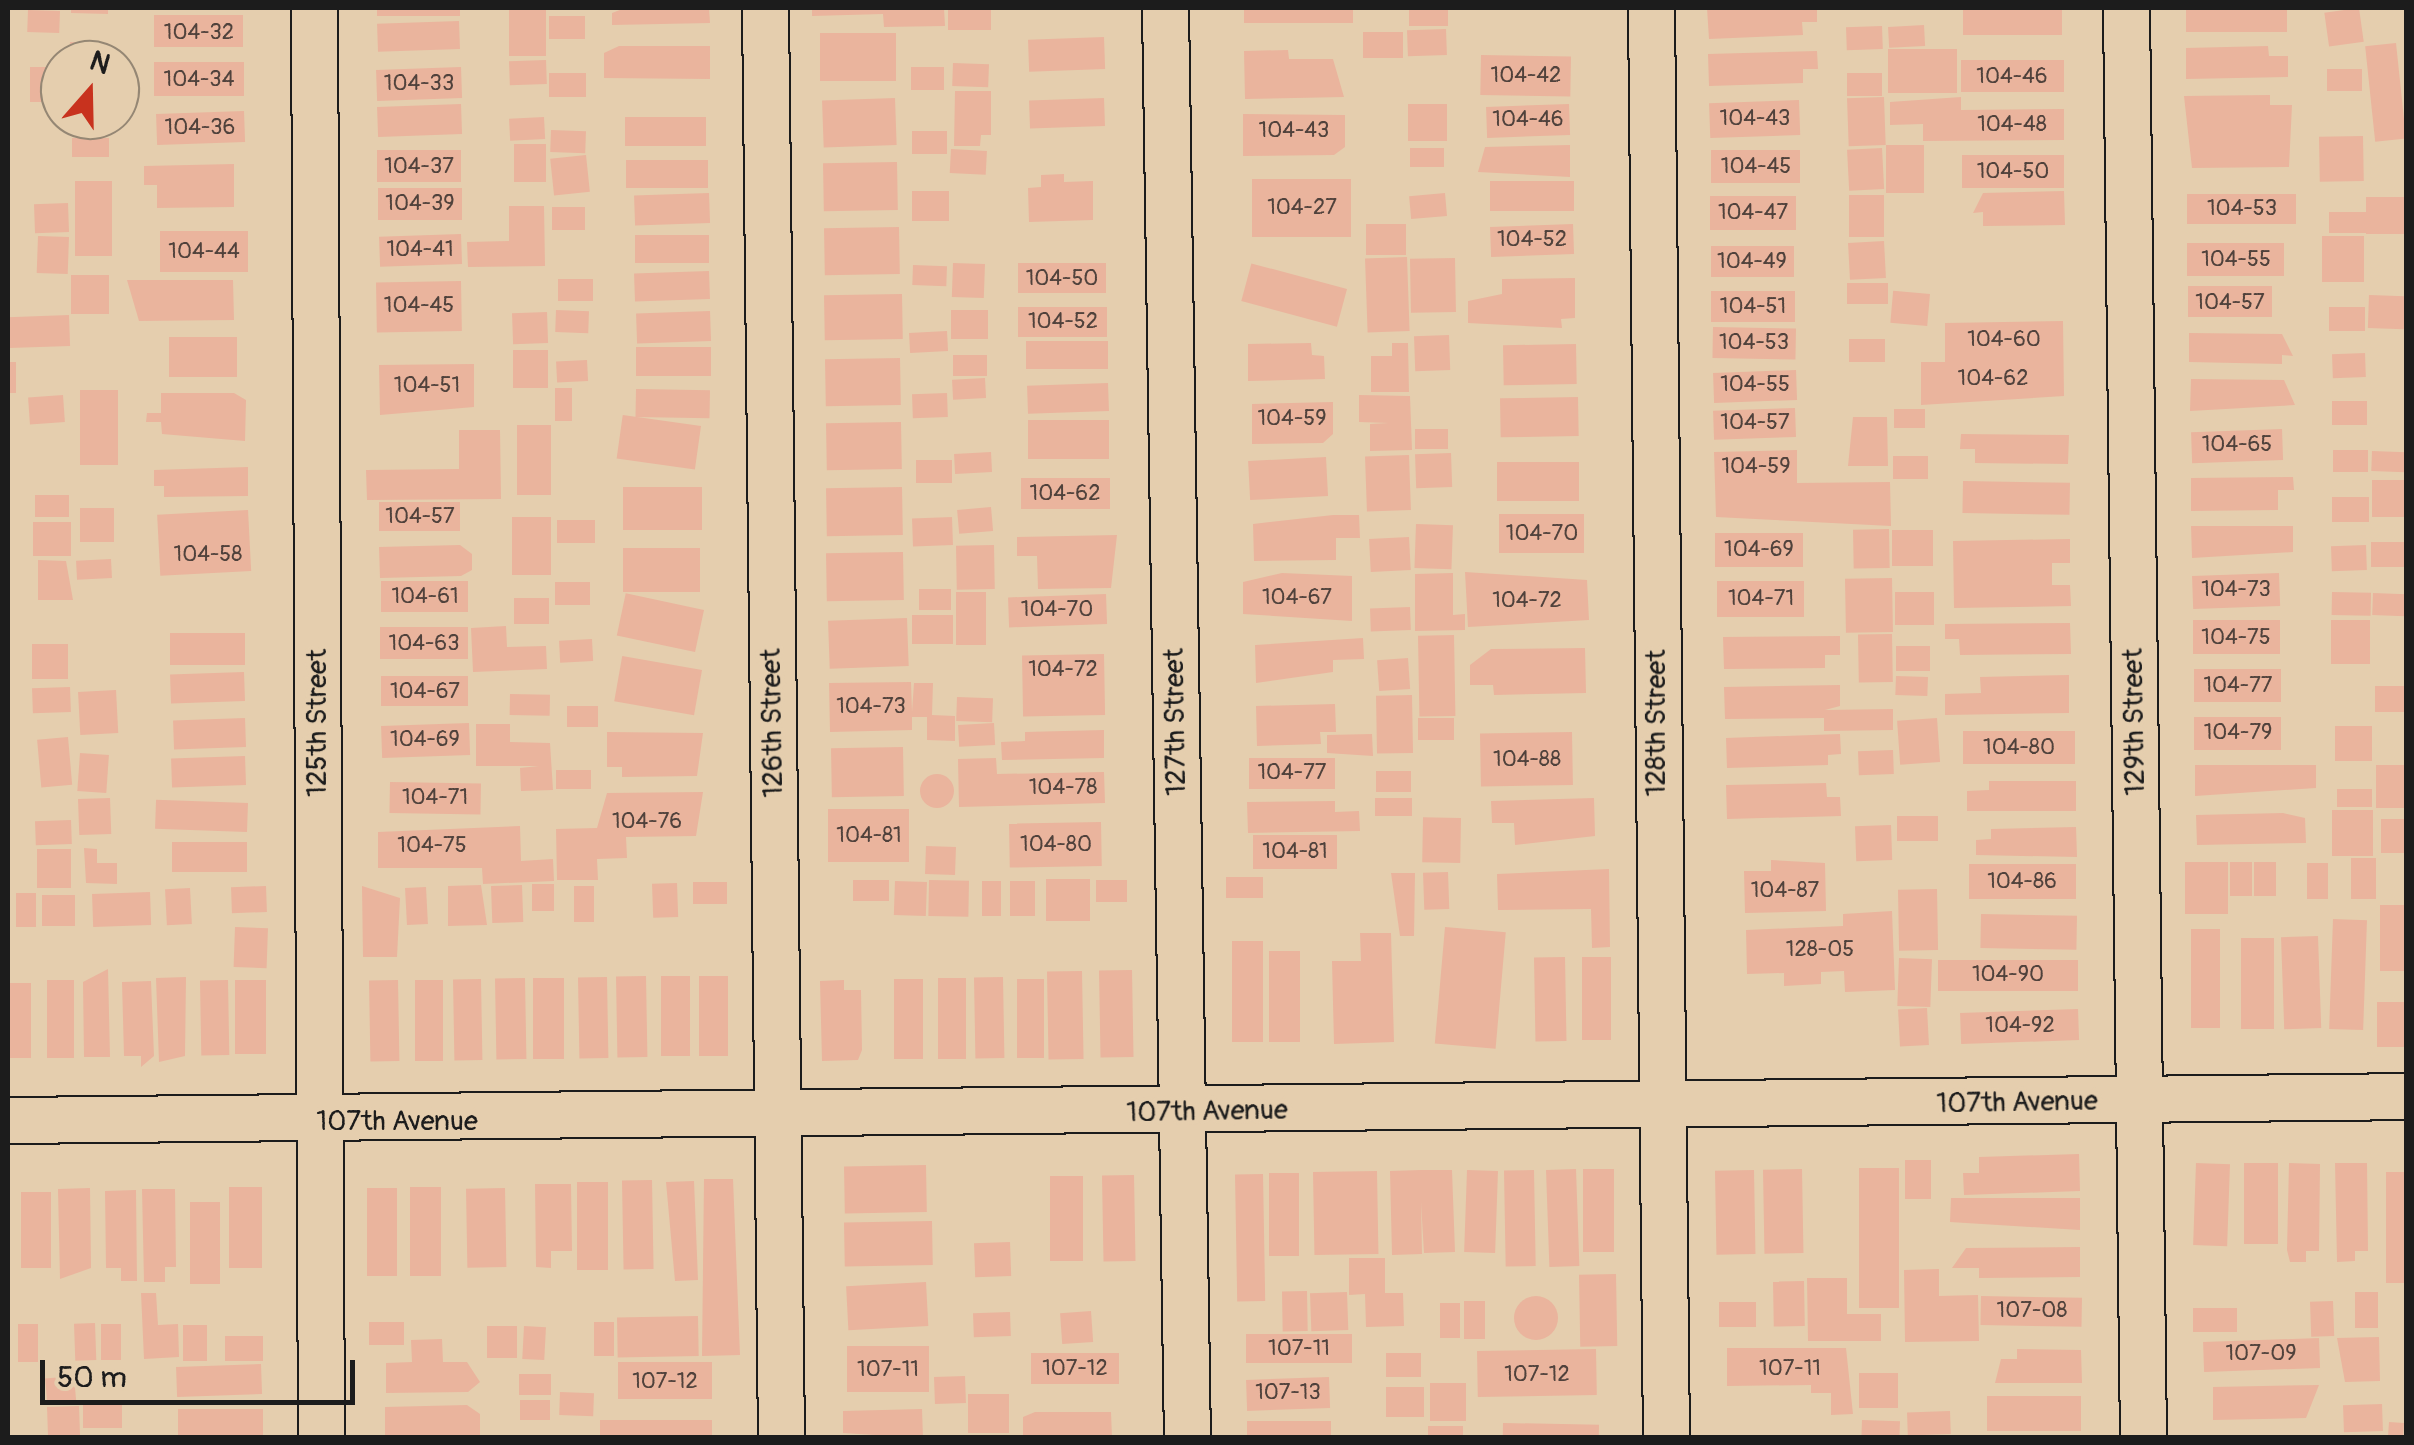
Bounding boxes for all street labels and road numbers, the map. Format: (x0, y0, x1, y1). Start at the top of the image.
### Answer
street label: 126th Street (755, 648, 791, 798)
street label: 127th Street (1158, 648, 1194, 796)
street label: 129th Street (2117, 648, 2153, 796)
street label: 125th Street (301, 649, 335, 797)
street label: 128th Street (1640, 649, 1674, 797)
street label: 107th Avenue (1936, 1085, 2098, 1121)
street label: 107th Avenue (1126, 1094, 1288, 1130)
street label: 107th Avenue (316, 1105, 478, 1139)

